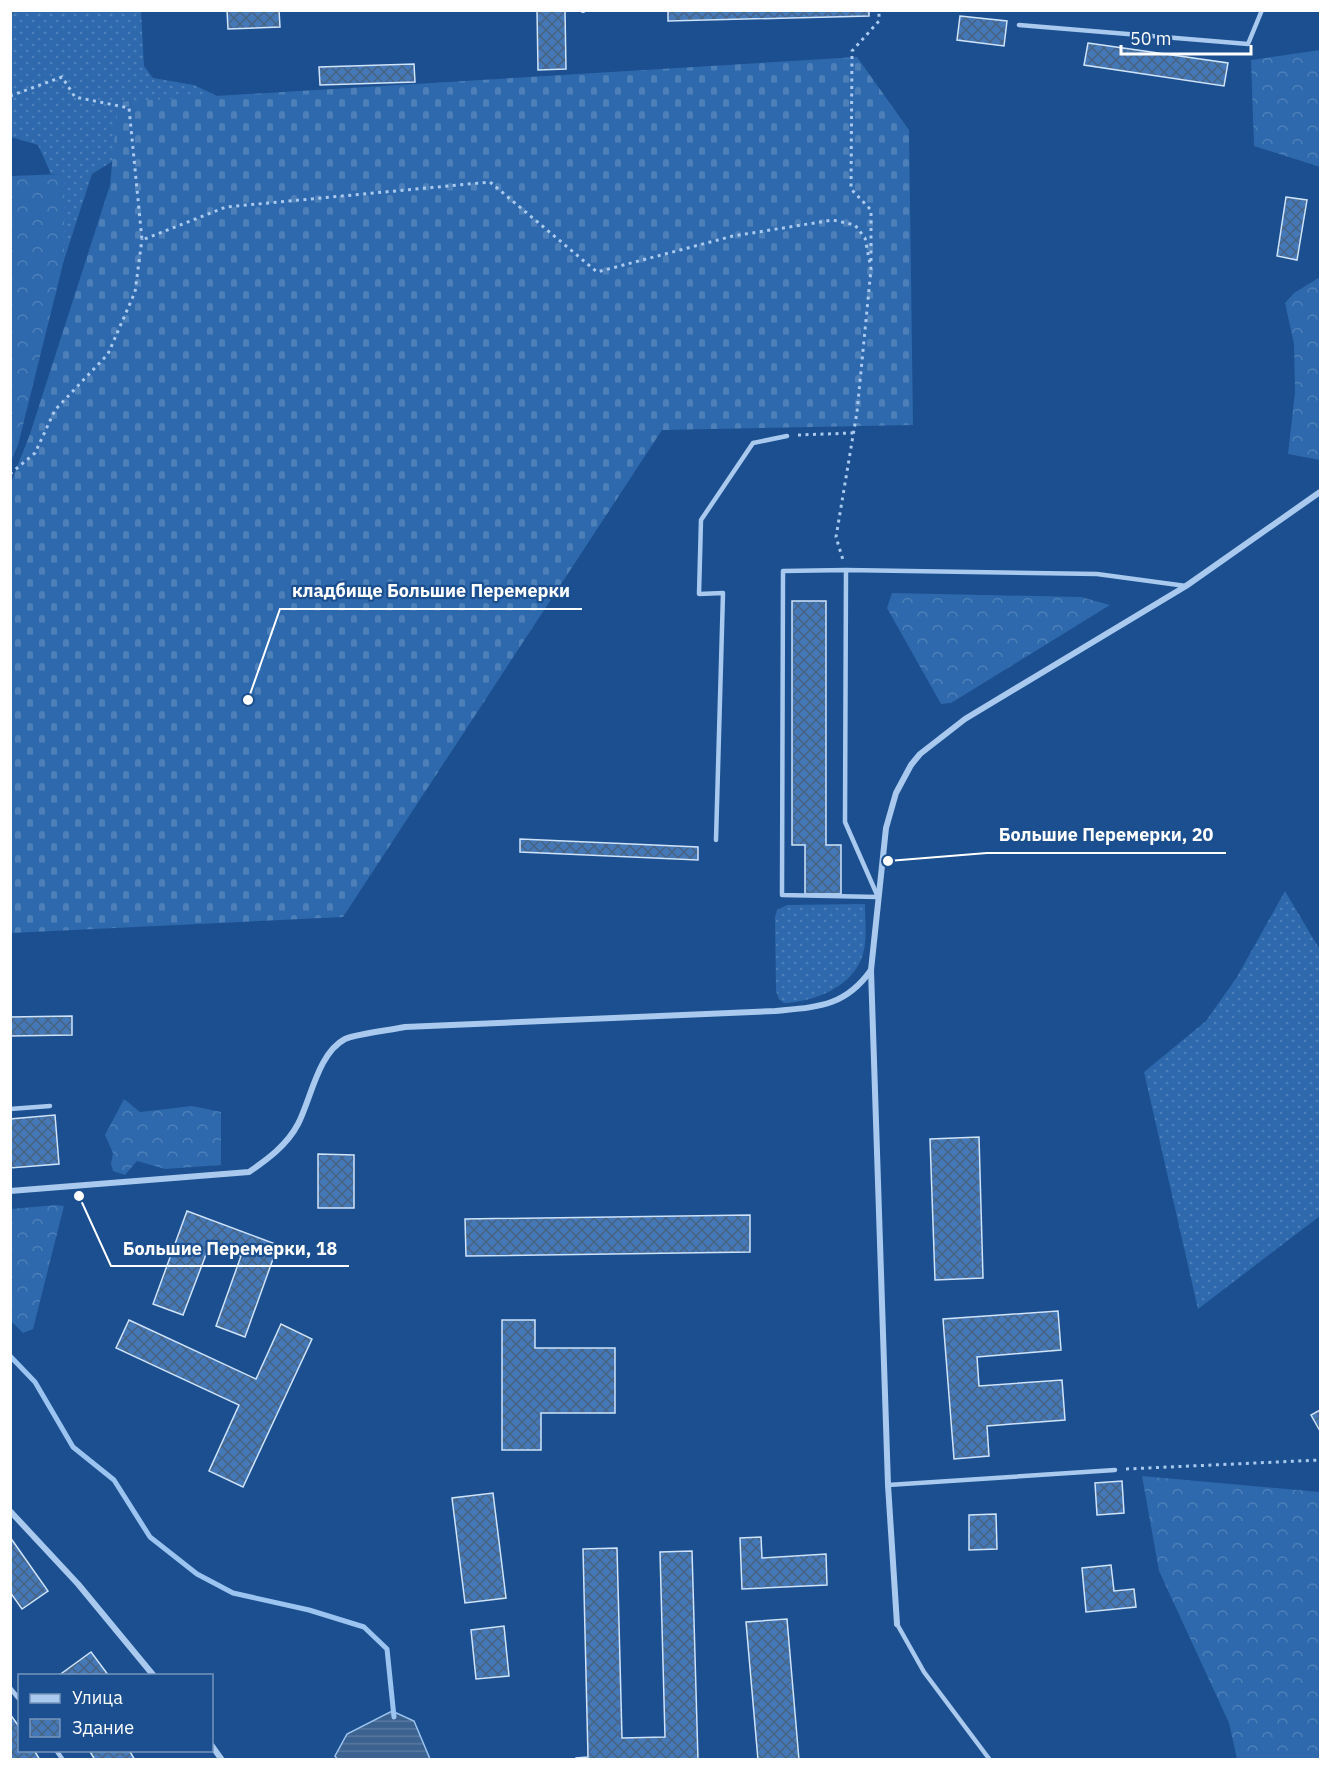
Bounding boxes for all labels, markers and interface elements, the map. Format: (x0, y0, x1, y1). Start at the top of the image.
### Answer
scale bar (1121, 18, 1252, 56)
text: 50 m (1130, 27, 1172, 50)
callout: кладбище Большие Перемерки (280, 573, 582, 609)
text: кладбище Большие Перемерки (292, 579, 570, 602)
callout: Большие Перемерки, 20 (987, 817, 1226, 853)
text: Большие Перемерки, 20 (999, 823, 1214, 846)
callout: Большие Перемерки, 18 (111, 1230, 349, 1266)
text: Большие Перемерки, 18 (123, 1237, 338, 1260)
legend (18, 1674, 213, 1752)
text: Улица (72, 1686, 123, 1709)
text: Здание (72, 1716, 134, 1739)

